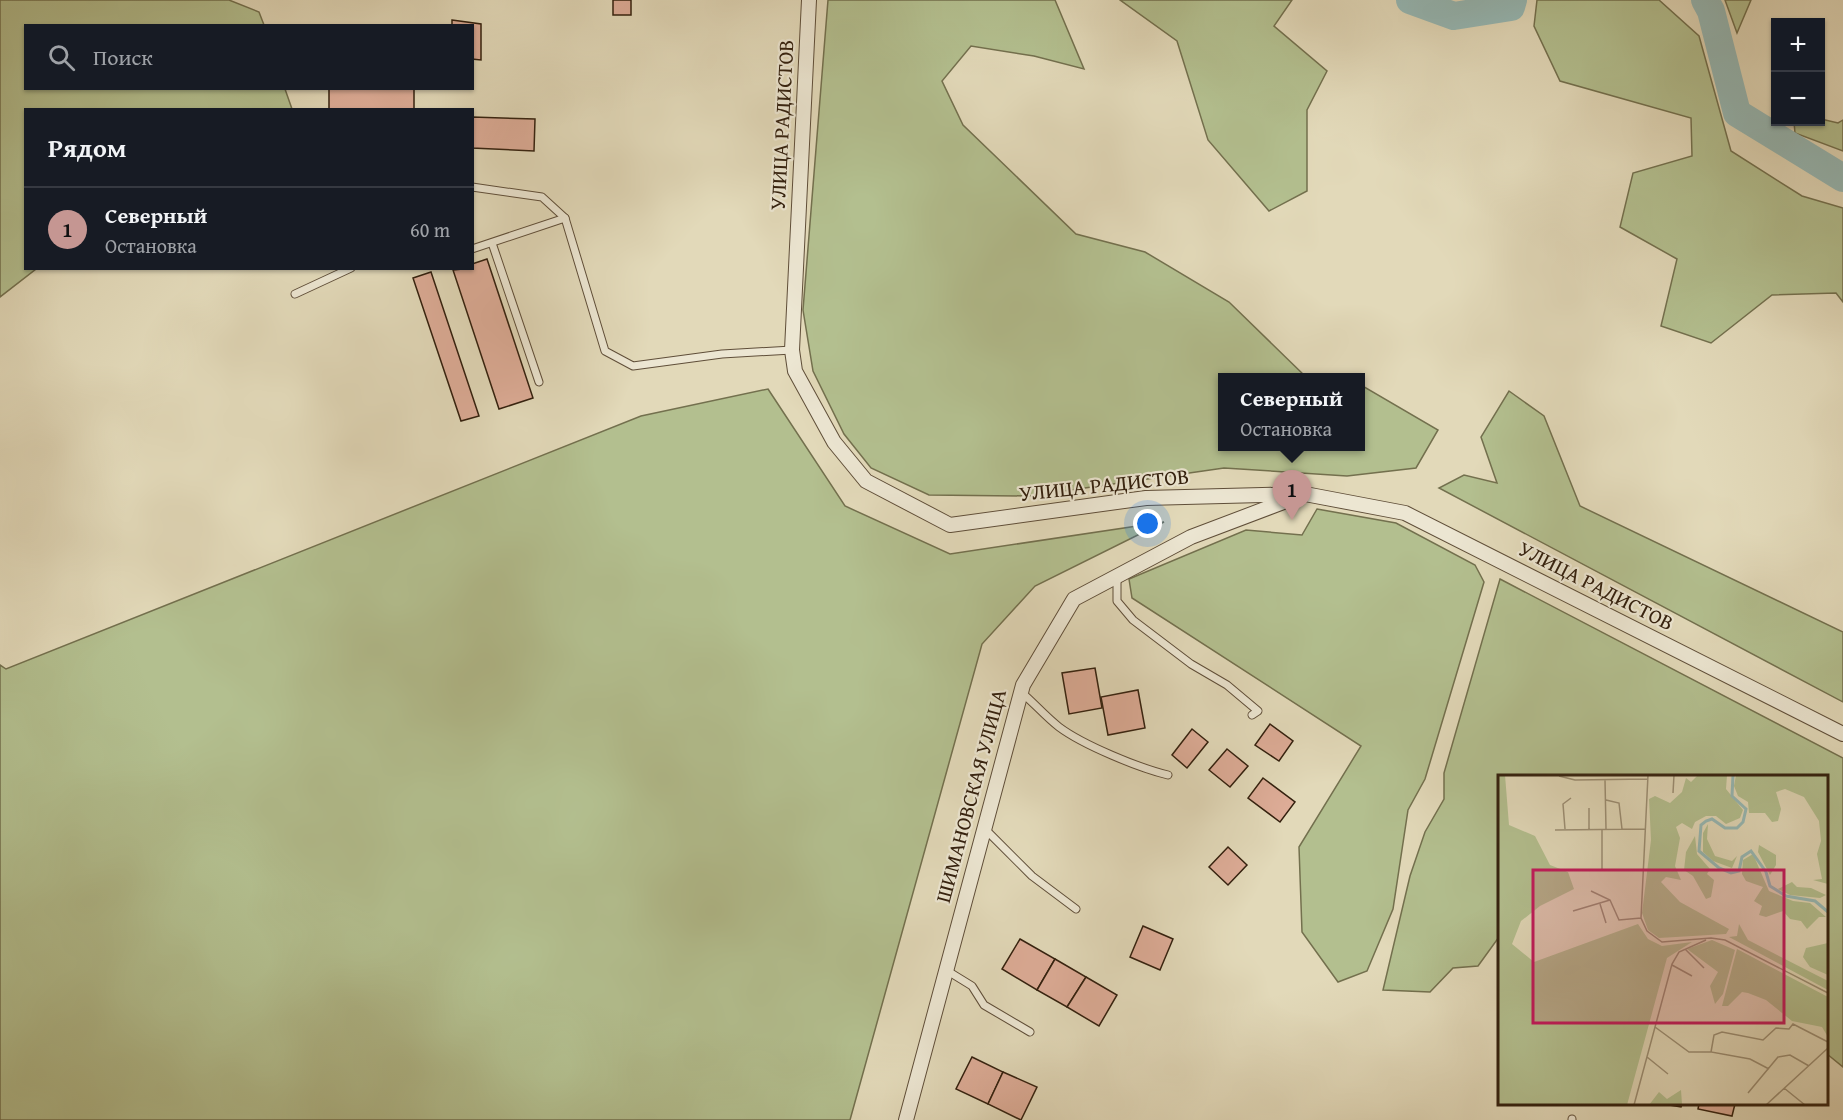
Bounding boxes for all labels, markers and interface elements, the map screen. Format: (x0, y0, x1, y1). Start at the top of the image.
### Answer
map controls (1771, 18, 1825, 126)
button: + (1771, 18, 1825, 72)
search box (24, 24, 474, 90)
street label: УЛИЦА РАДИСТОВ (762, 39, 801, 211)
icon: search (45, 41, 78, 74)
text: Поиск (93, 41, 153, 73)
button: − (1771, 72, 1825, 126)
text: Рядом (48, 128, 126, 167)
text: Северный (105, 199, 207, 231)
text: 1 (62, 215, 73, 244)
text: 60 m (410, 215, 450, 244)
text: Остановка (105, 231, 197, 260)
popup (1218, 373, 1365, 451)
text: Северный (1240, 382, 1343, 414)
text: Остановка (1240, 414, 1332, 443)
street label: УЛИЦА РАДИСТОВ (1017, 460, 1190, 509)
pin: 1 (1272, 470, 1312, 520)
your location (1133, 509, 1162, 538)
street label: УЛИЦА РАДИСТОВ (1513, 533, 1679, 638)
street label: ШИМАНОВСКАЯ УЛИЦА (927, 685, 1014, 906)
inset map (1498, 775, 1828, 1105)

